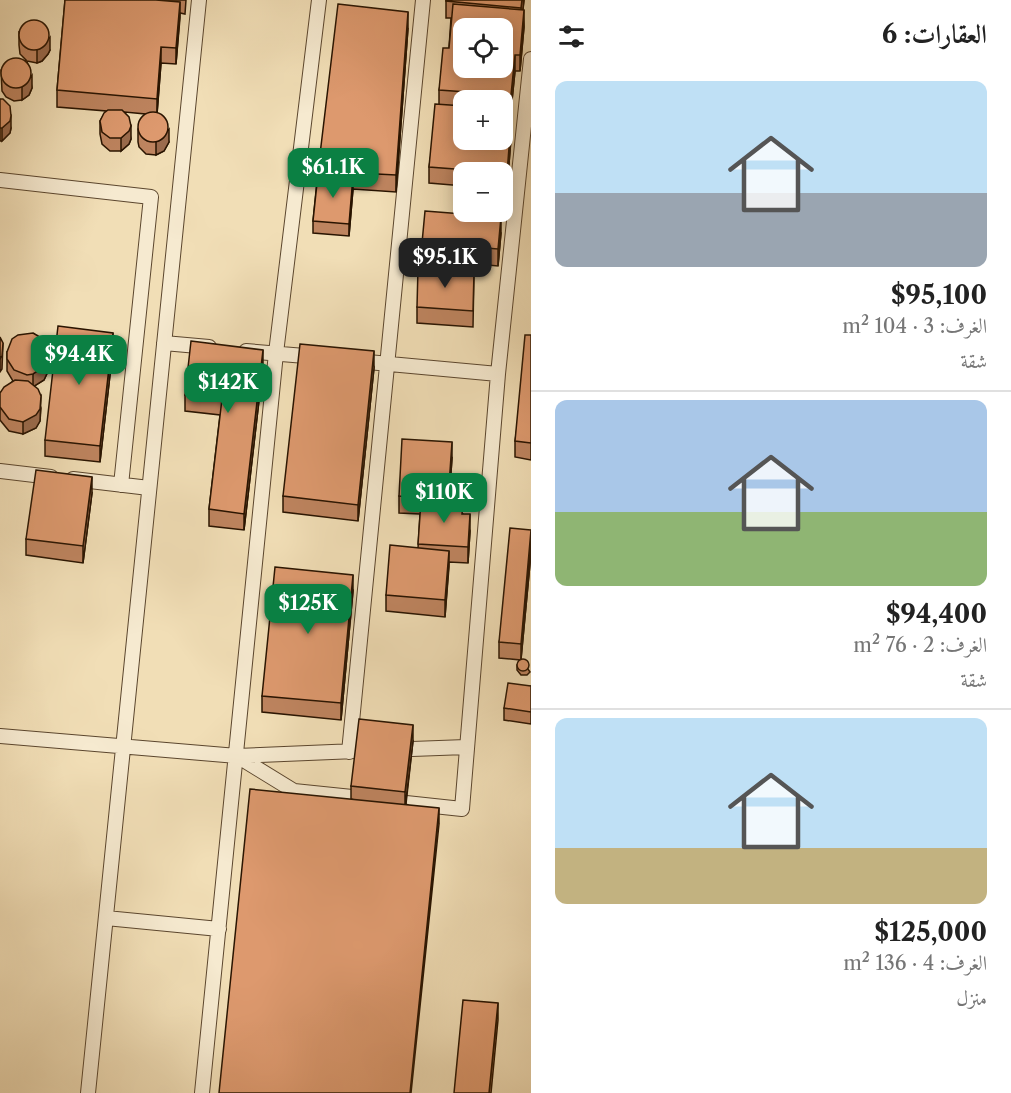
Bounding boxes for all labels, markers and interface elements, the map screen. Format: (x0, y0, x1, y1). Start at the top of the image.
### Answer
map controls (453, 18, 513, 222)
button: locate (453, 18, 513, 78)
text: العقارات: 6 (882, 18, 987, 50)
icon: filters (555, 20, 588, 53)
button: + (453, 90, 513, 150)
icon: home (717, 120, 825, 228)
pin: $61.1K (284, 148, 382, 199)
text: $61.1K (302, 155, 364, 179)
button: − (453, 162, 513, 222)
pin: $95.1K (396, 238, 494, 289)
text: $95.1K (413, 245, 477, 269)
text: $95,100 (891, 279, 987, 311)
text: الغرف: 3 · 104 m² (842, 314, 987, 338)
pin: $94.4K (30, 335, 128, 386)
text: $94.4K (45, 342, 113, 366)
text: شقة (961, 349, 987, 373)
pin: $142K (186, 363, 270, 414)
text: $142K (198, 370, 258, 394)
icon: home (717, 439, 825, 547)
pin: $110K (402, 473, 486, 524)
text: $110K (415, 480, 473, 504)
pin: $125K (266, 584, 350, 635)
text: $125K (279, 591, 338, 615)
text: $94,400 (886, 598, 987, 630)
text: الغرف: 2 · 76 m² (853, 633, 987, 657)
text: شقة (961, 668, 987, 692)
icon: home (717, 757, 825, 865)
text: $125,000 (875, 916, 987, 948)
text: الغرف: 4 · 136 m² (843, 951, 987, 975)
text: منزل (956, 986, 987, 1010)

